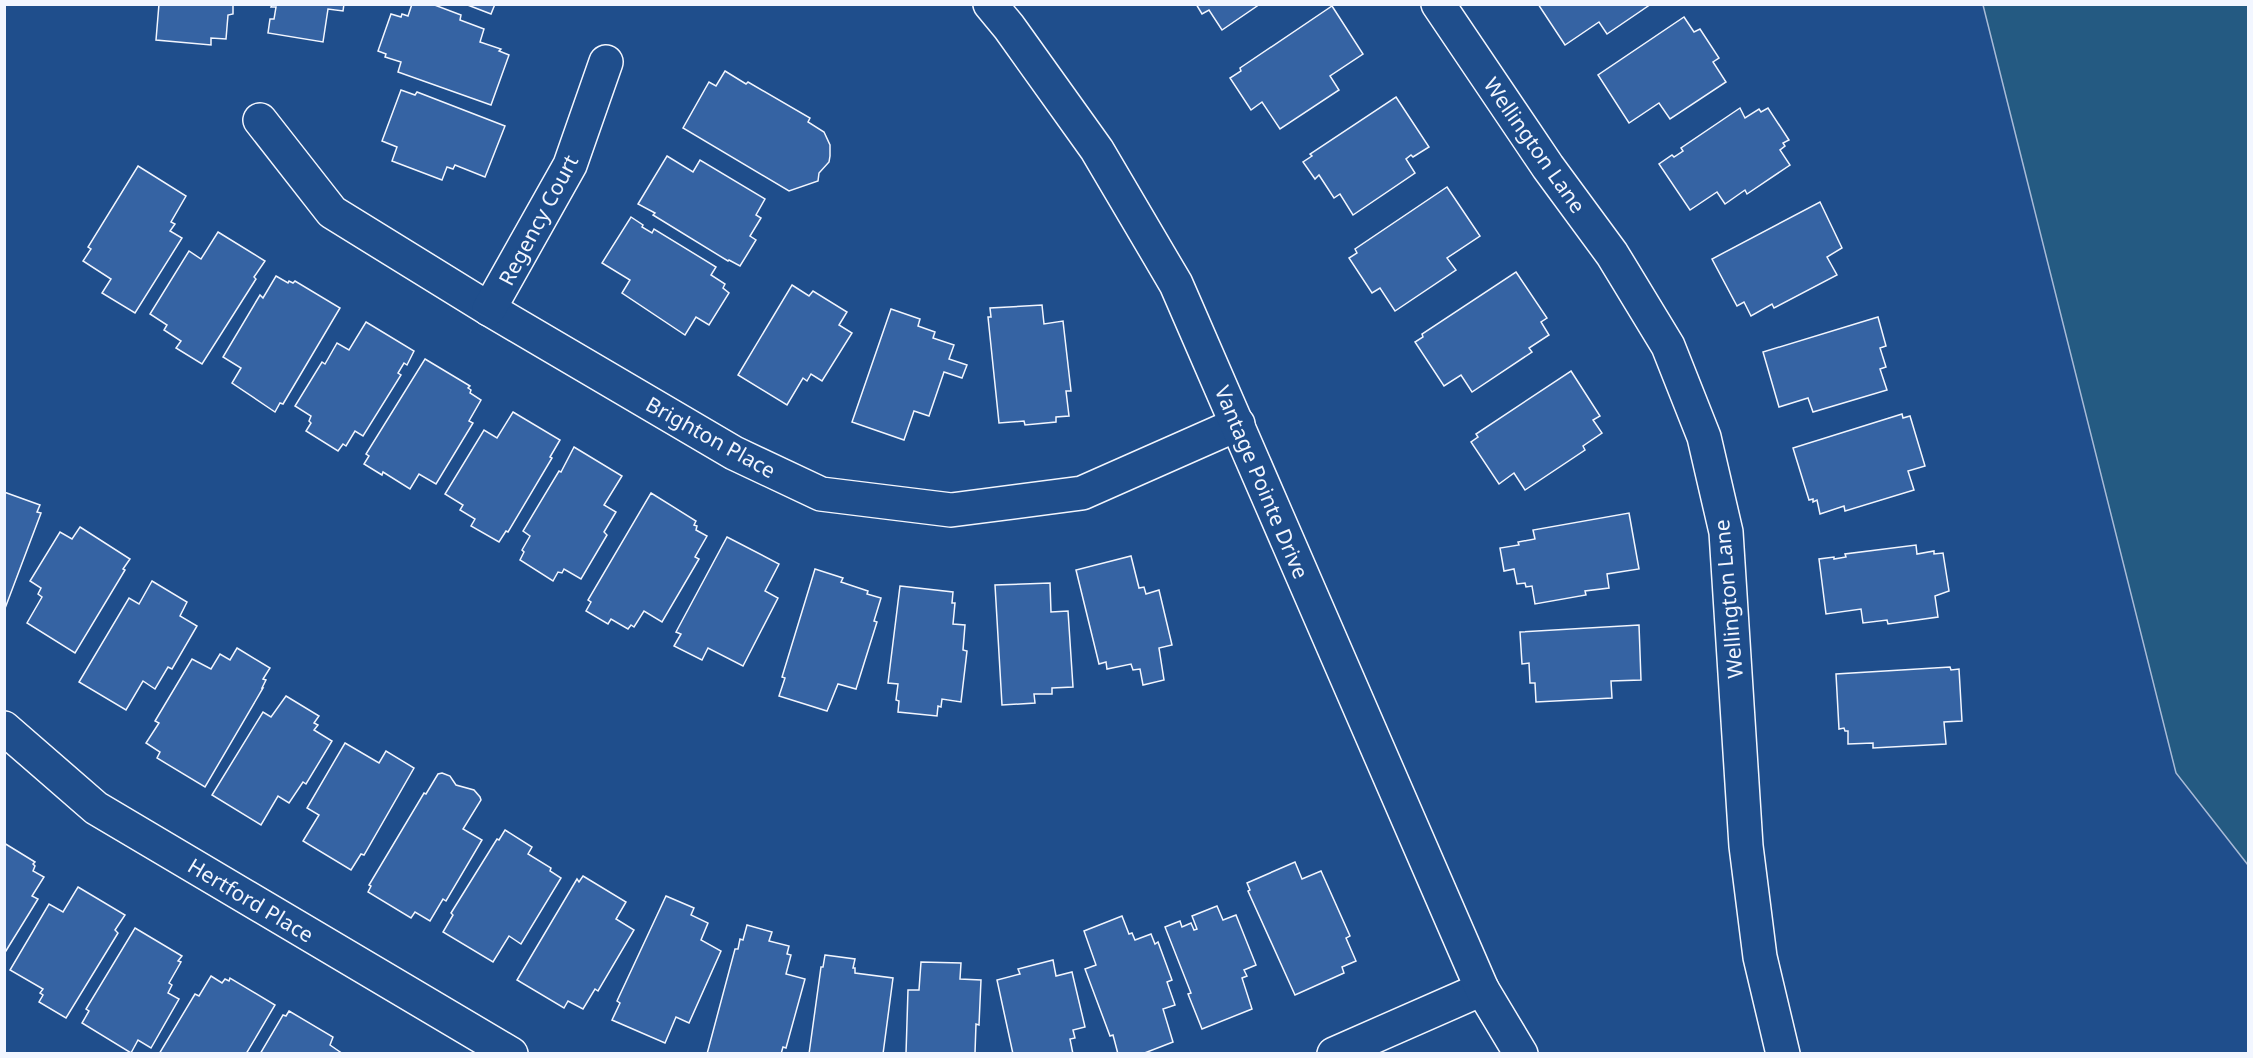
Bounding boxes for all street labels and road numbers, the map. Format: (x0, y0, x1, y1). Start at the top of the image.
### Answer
street label: Wellington Lane (1478, 72, 1592, 218)
street label: Regency Court (492, 149, 584, 290)
street label: Vantage Pointe Drive (1209, 381, 1315, 583)
street label: Brighton Place (641, 390, 781, 484)
street label: Wellington Lane (1707, 518, 1749, 680)
street label: Hertford Place (183, 851, 319, 949)

